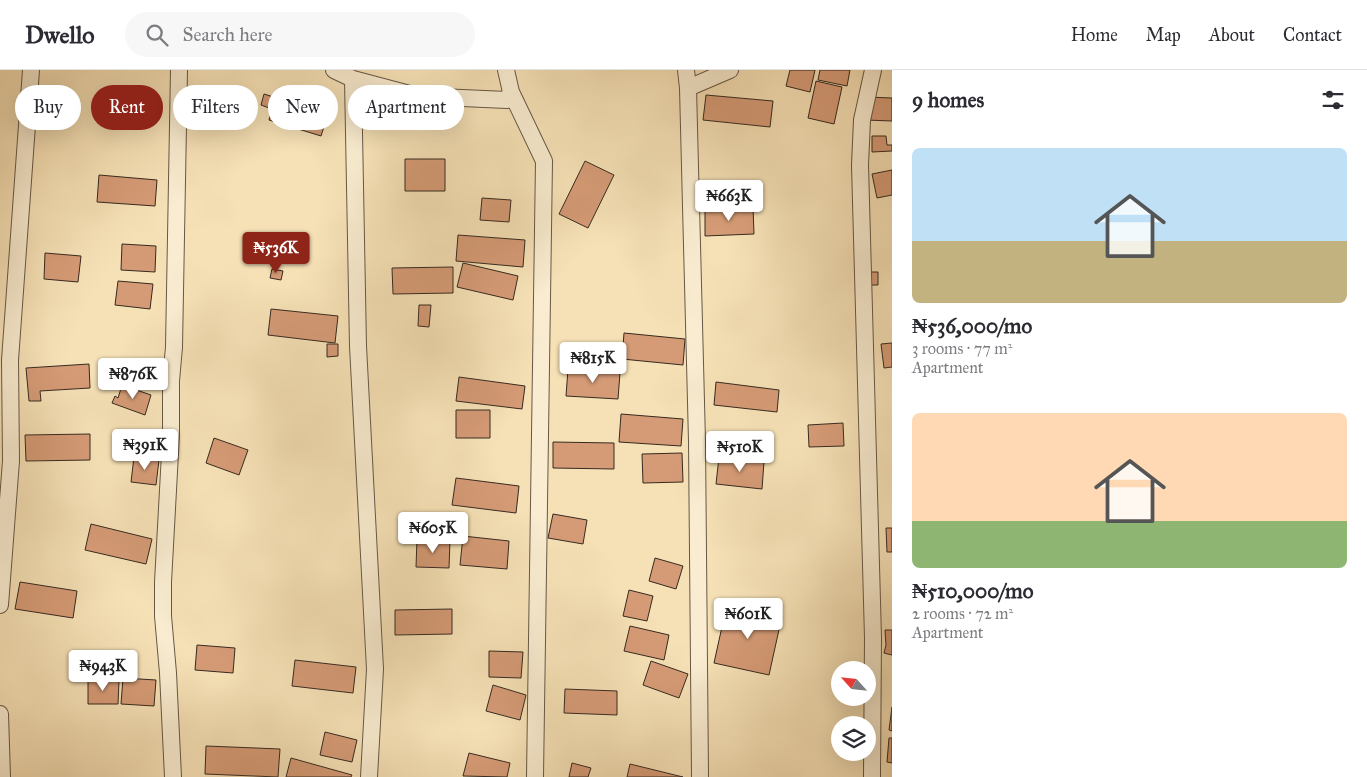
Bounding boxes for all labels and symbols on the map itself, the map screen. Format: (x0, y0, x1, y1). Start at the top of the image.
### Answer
pin: ₦663K (694, 180, 764, 222)
pin: ₦536K (241, 232, 311, 274)
pin: ₦815K (558, 342, 628, 384)
pin: ₦876K (98, 358, 168, 400)
pin: ₦391K (110, 428, 180, 471)
pin: ₦510K (705, 430, 775, 473)
pin: ₦605K (398, 512, 468, 554)
pin: ₦601K (713, 598, 783, 640)
pin: ₦943K (68, 650, 138, 692)
north arrow (831, 661, 876, 706)

